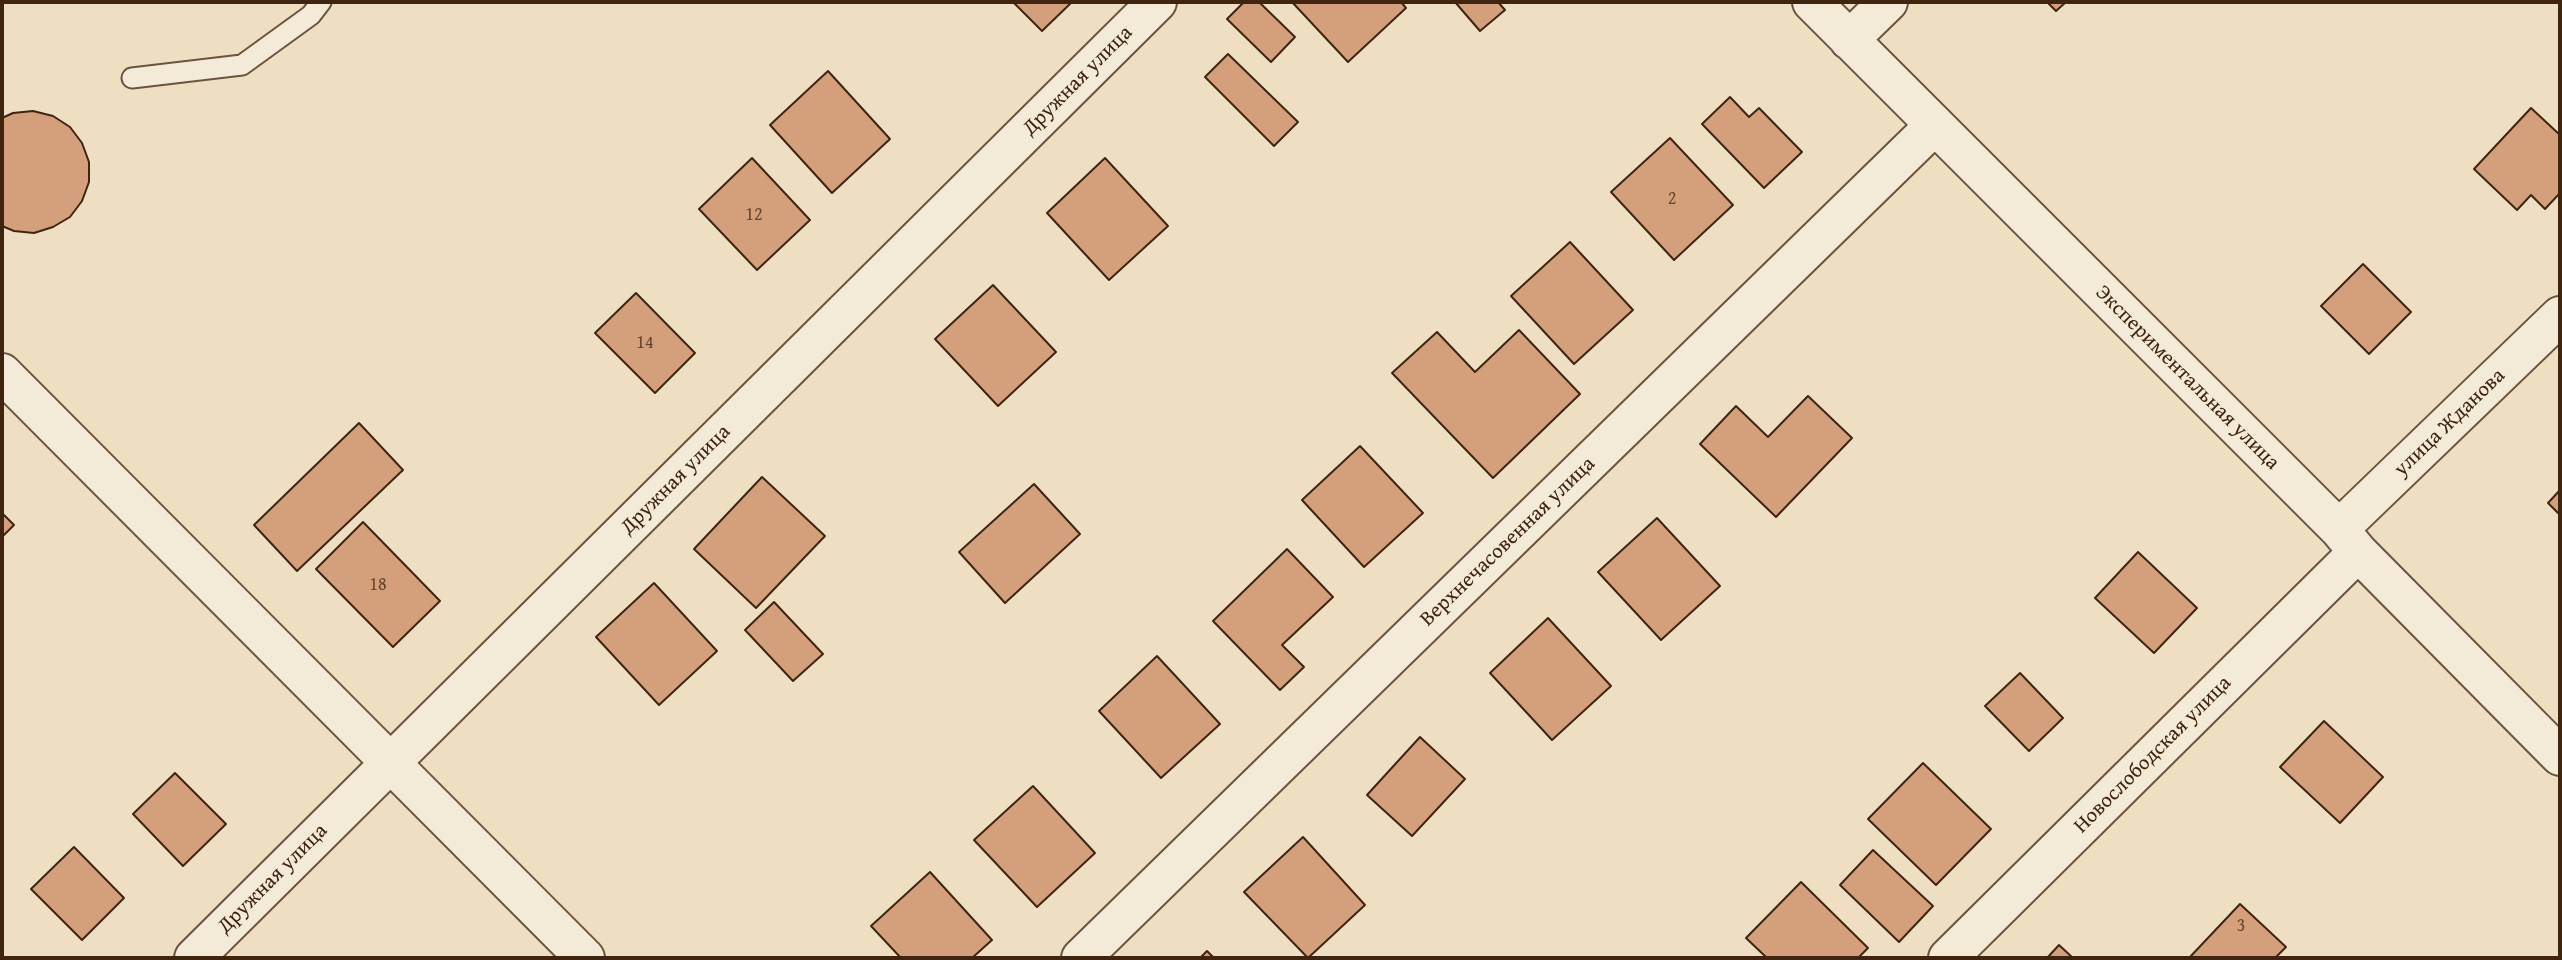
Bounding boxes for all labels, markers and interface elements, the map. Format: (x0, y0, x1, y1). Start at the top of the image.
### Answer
street label: Дружная улица (1018, 21, 1138, 141)
house number: 2 (1668, 188, 1676, 210)
house number: 12 (745, 204, 763, 226)
street label: Экспериментальная улица (2089, 280, 2285, 476)
house number: 14 (636, 332, 654, 354)
street label: улица Жданова (2389, 364, 2511, 482)
street label: Дружная улица (616, 420, 736, 540)
street label: Верхнечасовенная улица (1415, 452, 1601, 632)
house number: 18 (369, 574, 387, 596)
street label: Новослободская улица (2069, 671, 2237, 839)
street label: Дружная улица (213, 819, 333, 939)
house number: 3 (2237, 915, 2245, 937)

